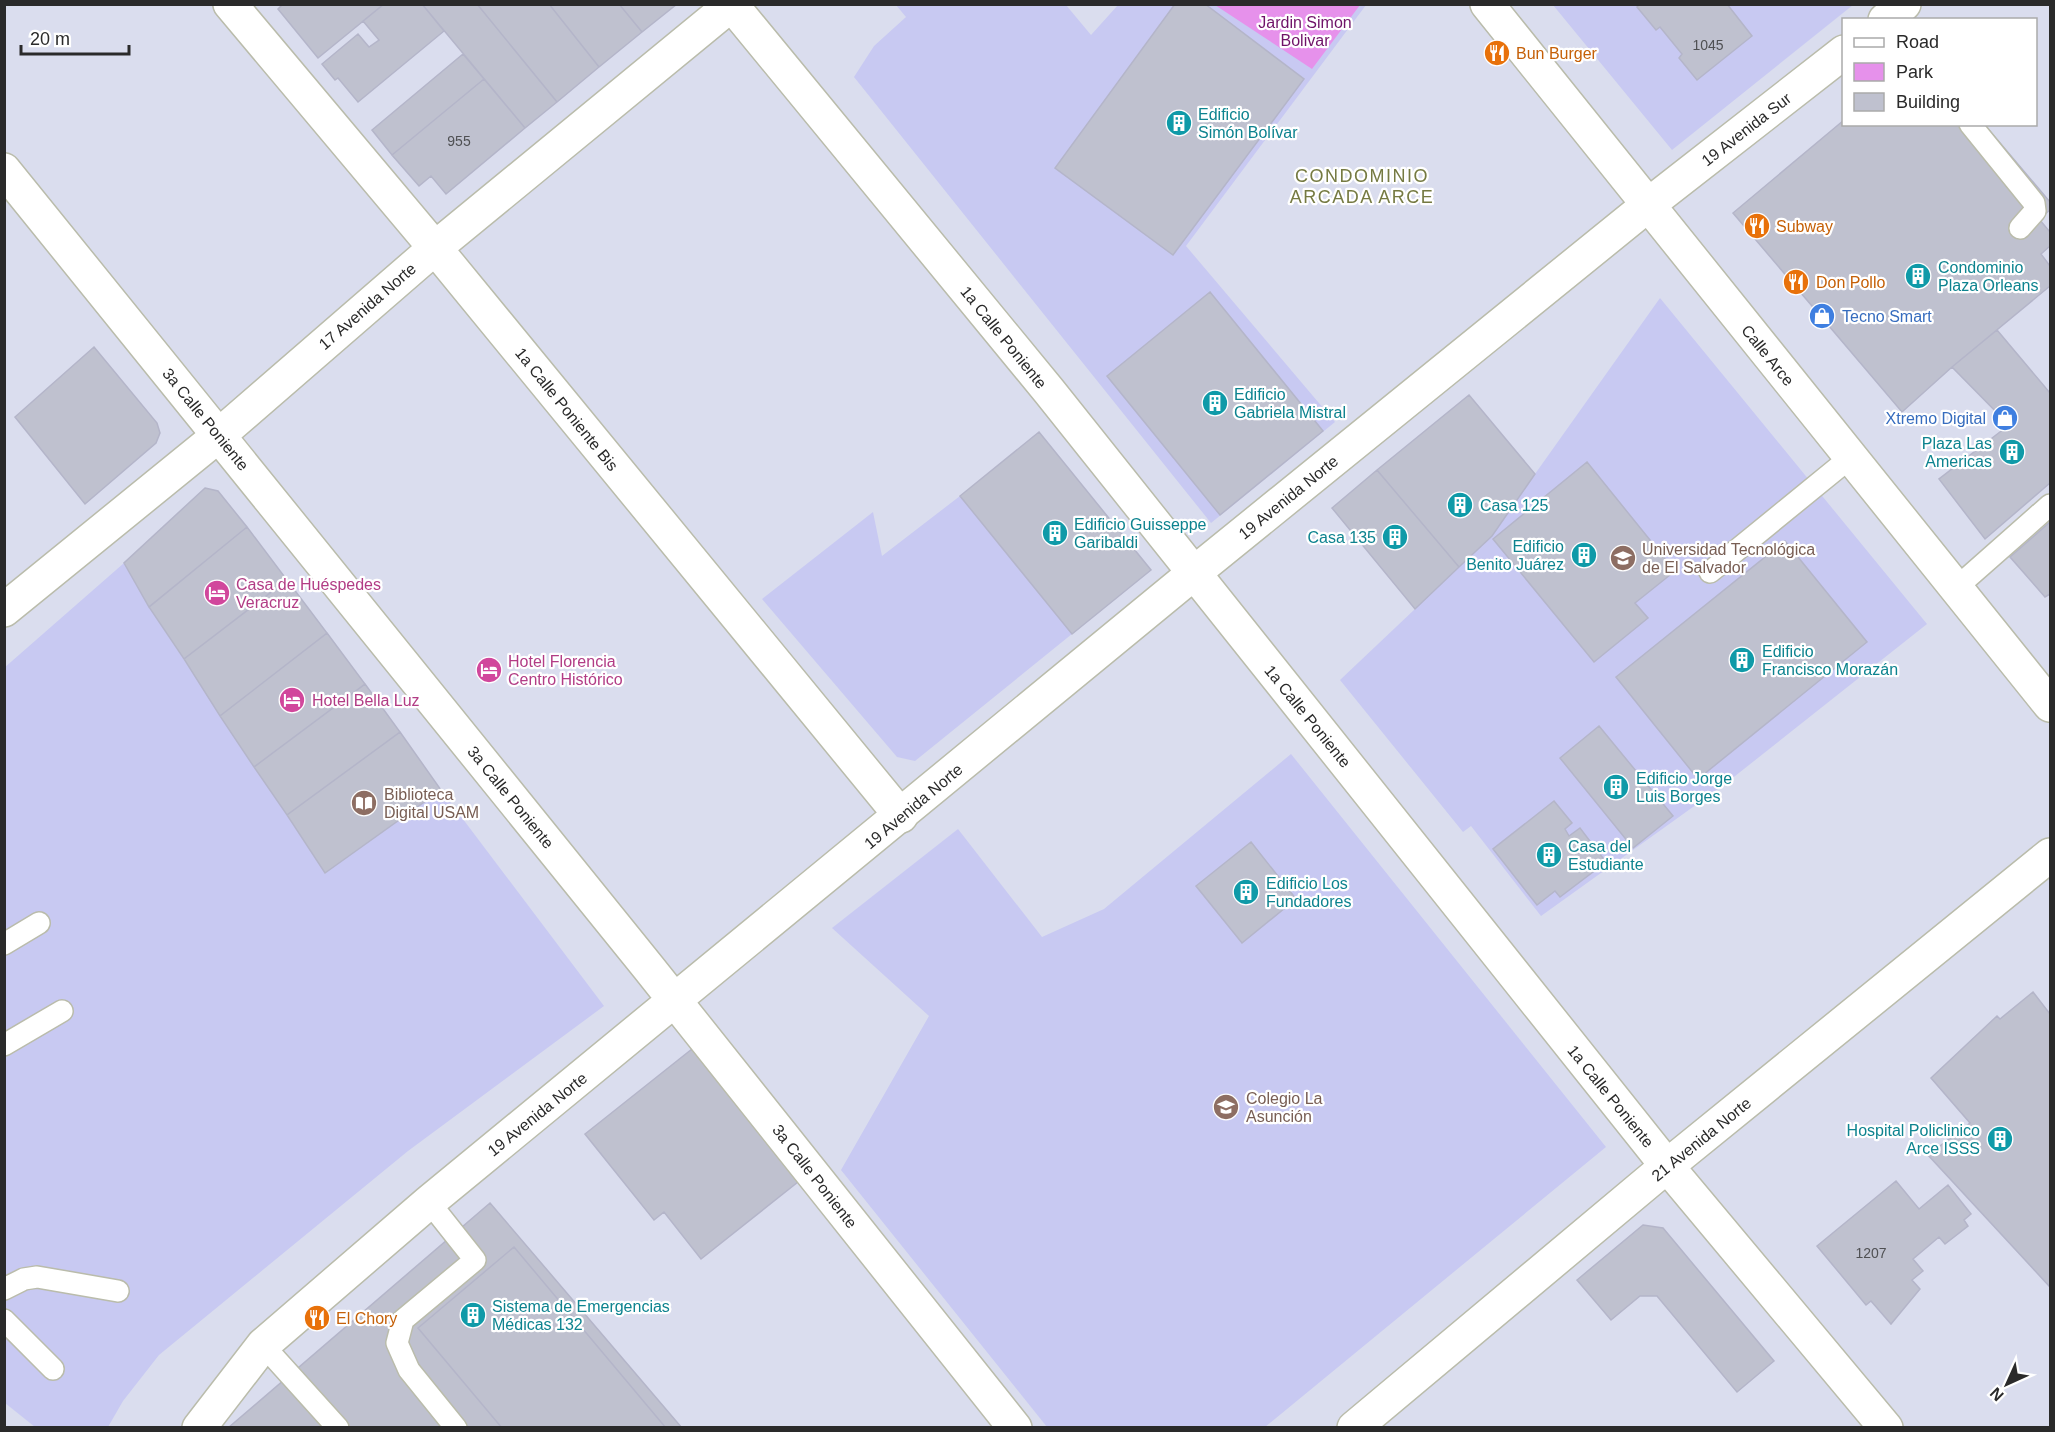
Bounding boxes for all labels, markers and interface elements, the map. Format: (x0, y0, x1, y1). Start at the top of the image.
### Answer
park label: Jardin Simon Bolivar (1258, 14, 1352, 49)
scale bar (21, 18, 129, 56)
legend (1842, 18, 2037, 126)
text: 20 m (30, 29, 70, 49)
text: Road (1896, 32, 1939, 52)
house number: 1045 (1692, 37, 1724, 53)
restaurant icon: Bun Burger (1482, 38, 1512, 68)
place label: Bun Burger (1516, 45, 1598, 62)
text: Park (1896, 62, 1934, 82)
street label: 19 Avenida Sur (1698, 89, 1795, 169)
text: Building (1896, 92, 1960, 112)
place label: Edificio Simón Bolívar (1198, 106, 1298, 141)
building icon: Edificio Simón Bolívar (1164, 108, 1194, 138)
house number: 955 (447, 133, 471, 149)
district label: CONDOMINIO ARCADA ARCE (1290, 166, 1434, 207)
restaurant icon: Subway (1742, 211, 1772, 241)
place label: Subway (1776, 218, 1833, 235)
place label: Condominio Plaza Orleans (1938, 259, 2039, 294)
street label: 17 Avenida Norte (316, 260, 419, 353)
building icon: Condominio Plaza Orleans (1903, 261, 1933, 291)
restaurant icon: Don Pollo (1781, 267, 1811, 297)
place label: Don Pollo (1816, 274, 1885, 291)
street label: 1a Calle Poniente (957, 283, 1050, 392)
shop icon: Tecno Smart (1807, 301, 1837, 331)
place label: Tecno Smart (1842, 308, 1932, 325)
street label: Calle Arce (1738, 322, 1797, 389)
street label: 1a Calle Poniente Bis (512, 345, 621, 474)
street label: 3a Calle Poniente (159, 365, 252, 474)
place label: Edificio Gabriela Mistral (1234, 386, 1346, 421)
building icon: Edificio Gabriela Mistral (1200, 388, 1230, 418)
shop icon: Xtremo Digital (1990, 403, 2020, 433)
place label: Xtremo Digital (1886, 410, 1986, 427)
place label: Plaza Las Americas (1922, 435, 1992, 470)
building icon: Plaza Las Americas (1997, 437, 2027, 467)
street label: 19 Avenida Norte (1235, 452, 1341, 543)
building icon: Casa 125 (1445, 490, 1475, 520)
place label: Casa 125 (1480, 497, 1549, 514)
place label: Edificio Guisseppe Garibaldi (1074, 516, 1207, 551)
building icon: Edificio Guisseppe Garibaldi (1040, 518, 1070, 548)
building icon: Casa 135 (1380, 522, 1410, 552)
place label: Casa 135 (1308, 529, 1376, 546)
place label: Edificio Benito Juárez (1466, 538, 1564, 573)
building icon: Edificio Benito Juárez (1569, 540, 1599, 570)
place label: Universidad Tecnológica de El Salvador (1642, 541, 1815, 576)
school or university icon: Universidad Tecnológica de El Salvador (1608, 543, 1638, 573)
place label: Casa de Huéspedes Veracruz (236, 576, 381, 611)
hotel icon: Casa de Huéspedes Veracruz (202, 578, 232, 608)
place label: Edificio Francisco Morazán (1762, 643, 1898, 678)
building icon: Edificio Francisco Morazán (1727, 645, 1757, 675)
place label: Hotel Florencia Centro Histórico (508, 653, 623, 688)
hotel icon: Hotel Florencia Centro Histórico (474, 655, 504, 685)
street label: 1a Calle Poniente (1261, 662, 1354, 771)
hotel icon: Hotel Bella Luz (277, 685, 307, 715)
place label: Hotel Bella Luz (312, 692, 420, 709)
street label: 3a Calle Poniente (464, 743, 557, 852)
street label: 19 Avenida Norte (861, 760, 966, 852)
place label: Edificio Jorge Luis Borges (1636, 770, 1732, 805)
building icon: Edificio Jorge Luis Borges (1601, 772, 1631, 802)
place label: Biblioteca Digital USAM (384, 786, 479, 821)
library icon: Biblioteca Digital USAM (349, 788, 379, 818)
place label: Casa del Estudiante (1568, 838, 1644, 873)
building icon: Casa del Estudiante (1534, 840, 1564, 870)
place label: Edificio Los Fundadores (1266, 875, 1351, 910)
building icon: Edificio Los Fundadores (1231, 877, 1261, 907)
street label: 1a Calle Poniente (1564, 1042, 1657, 1151)
street label: 19 Avenida Norte (484, 1069, 590, 1160)
place label: Colegio La Asunción (1246, 1090, 1323, 1125)
school or university icon: Colegio La Asunción (1211, 1092, 1241, 1122)
street label: 21 Avenida Norte (1648, 1094, 1754, 1185)
street label: 3a Calle Poniente (769, 1121, 860, 1231)
place label: Hospital Policlinico Arce ISSS (1847, 1122, 1980, 1157)
building icon: Hospital Policlinico Arce ISSS (1985, 1124, 2015, 1154)
house number: 1207 (1855, 1245, 1887, 1261)
place label: Sistema de Emergencias Médicas 132 (492, 1298, 670, 1333)
building icon: Sistema de Emergencias Médicas 132 (458, 1300, 488, 1330)
restaurant icon: El Chory (302, 1303, 332, 1333)
place label: El Chory (336, 1310, 397, 1327)
north arrow (1977, 1354, 2037, 1414)
text: N (1987, 1384, 2007, 1404)

